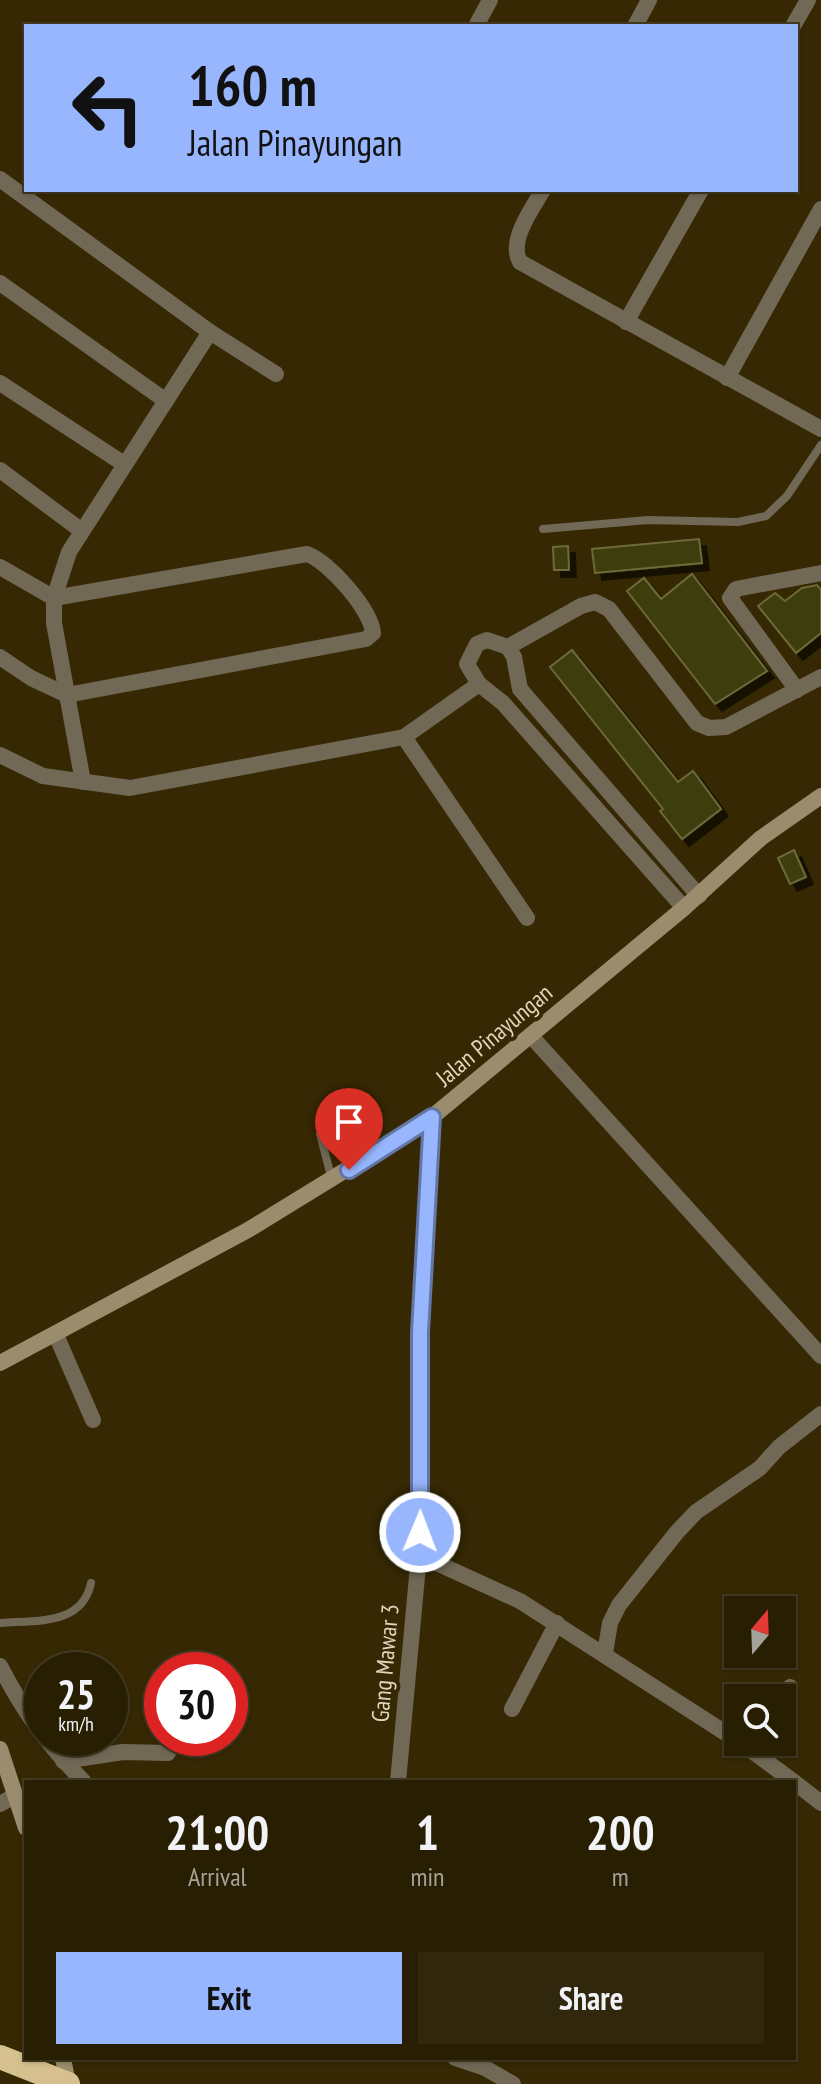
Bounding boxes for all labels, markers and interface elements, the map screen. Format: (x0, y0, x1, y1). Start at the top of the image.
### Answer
text: 160 m (188, 49, 317, 121)
icon: left (56, 56, 160, 160)
text: Jalan Pinayungan (188, 119, 402, 166)
street label: Jalan Pinayungan (429, 977, 559, 1093)
pin (315, 1088, 383, 1170)
icon: arrive (327, 1100, 371, 1144)
position arrow (378, 1490, 462, 1574)
north arrow (724, 1596, 796, 1668)
map controls (724, 1596, 796, 1756)
street label: Gang Mawar 3 (364, 1603, 406, 1723)
speed limit sign: 30 (144, 1652, 248, 1756)
text: 25 (57, 1668, 95, 1720)
button: search (724, 1684, 796, 1756)
text: km/h (58, 1711, 94, 1737)
text: 21:00 (165, 1801, 269, 1863)
text: 1 (416, 1801, 439, 1863)
text: 200 (586, 1801, 655, 1863)
text: Arrival (188, 1860, 247, 1893)
text: min (410, 1860, 444, 1893)
text: m (612, 1860, 629, 1893)
button: Exit (56, 1952, 402, 2044)
button: Share (418, 1952, 764, 2044)

